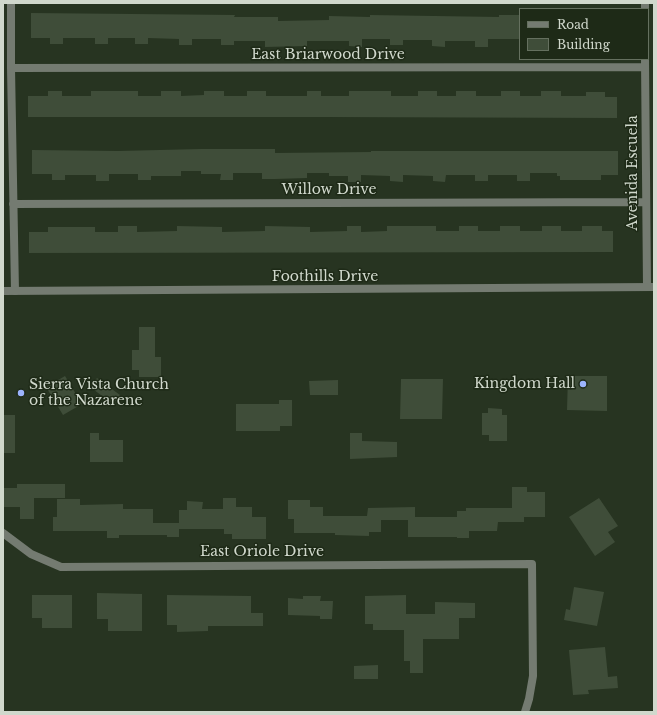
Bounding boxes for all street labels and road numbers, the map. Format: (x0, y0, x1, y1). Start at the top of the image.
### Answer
street label: East Briarwood Drive (251, 47, 405, 63)
street label: Avenida Escuela (625, 115, 641, 231)
street label: Willow Drive (281, 182, 377, 198)
street label: Foothills Drive (272, 269, 378, 285)
street label: East Oriole Drive (200, 544, 324, 560)

